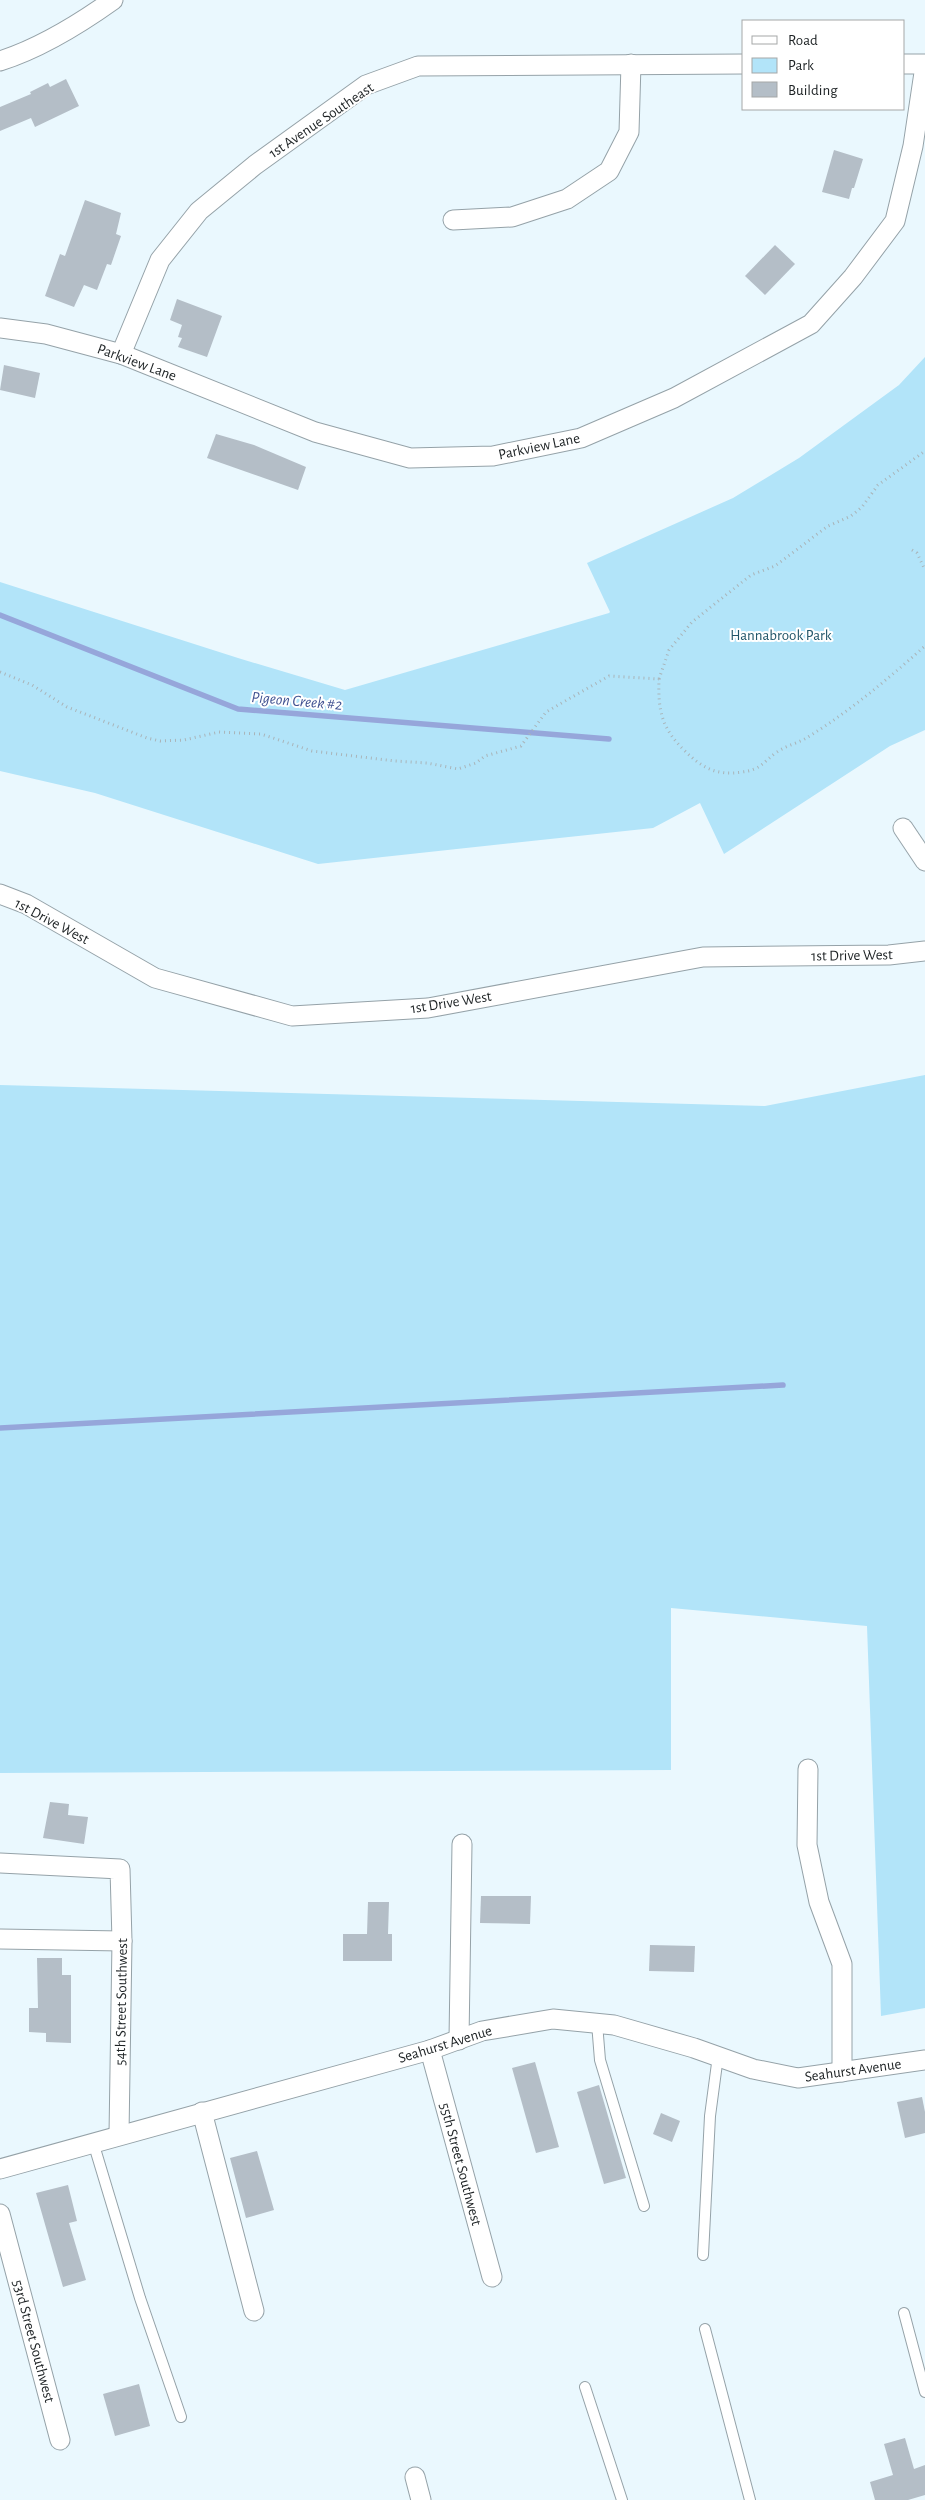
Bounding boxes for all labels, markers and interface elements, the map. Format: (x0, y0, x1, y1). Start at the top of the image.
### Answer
legend (742, 20, 905, 110)
text: Road (788, 33, 818, 48)
text: Park (788, 58, 814, 73)
street label: 1st Avenue Southeast (266, 80, 377, 161)
text: Building (788, 83, 838, 98)
street label: Parkview Lane (95, 341, 178, 384)
street label: Parkview Lane (497, 431, 581, 462)
park label: Hannabrook Park (730, 628, 832, 643)
water label: Pigeon Creek #2 (251, 689, 343, 713)
street label: 1st Drive West (12, 896, 92, 947)
street label: 1st Drive West (811, 947, 893, 964)
street label: 1st Drive West (410, 989, 493, 1016)
street label: 54th Street Southwest (113, 1938, 130, 2066)
street label: Seahurst Avenue (396, 2023, 494, 2066)
street label: Seahurst Avenue (804, 2056, 902, 2085)
street label: 55th Street Southwest (437, 2101, 484, 2227)
street label: 53rd Street Southwest (10, 2278, 57, 2404)

